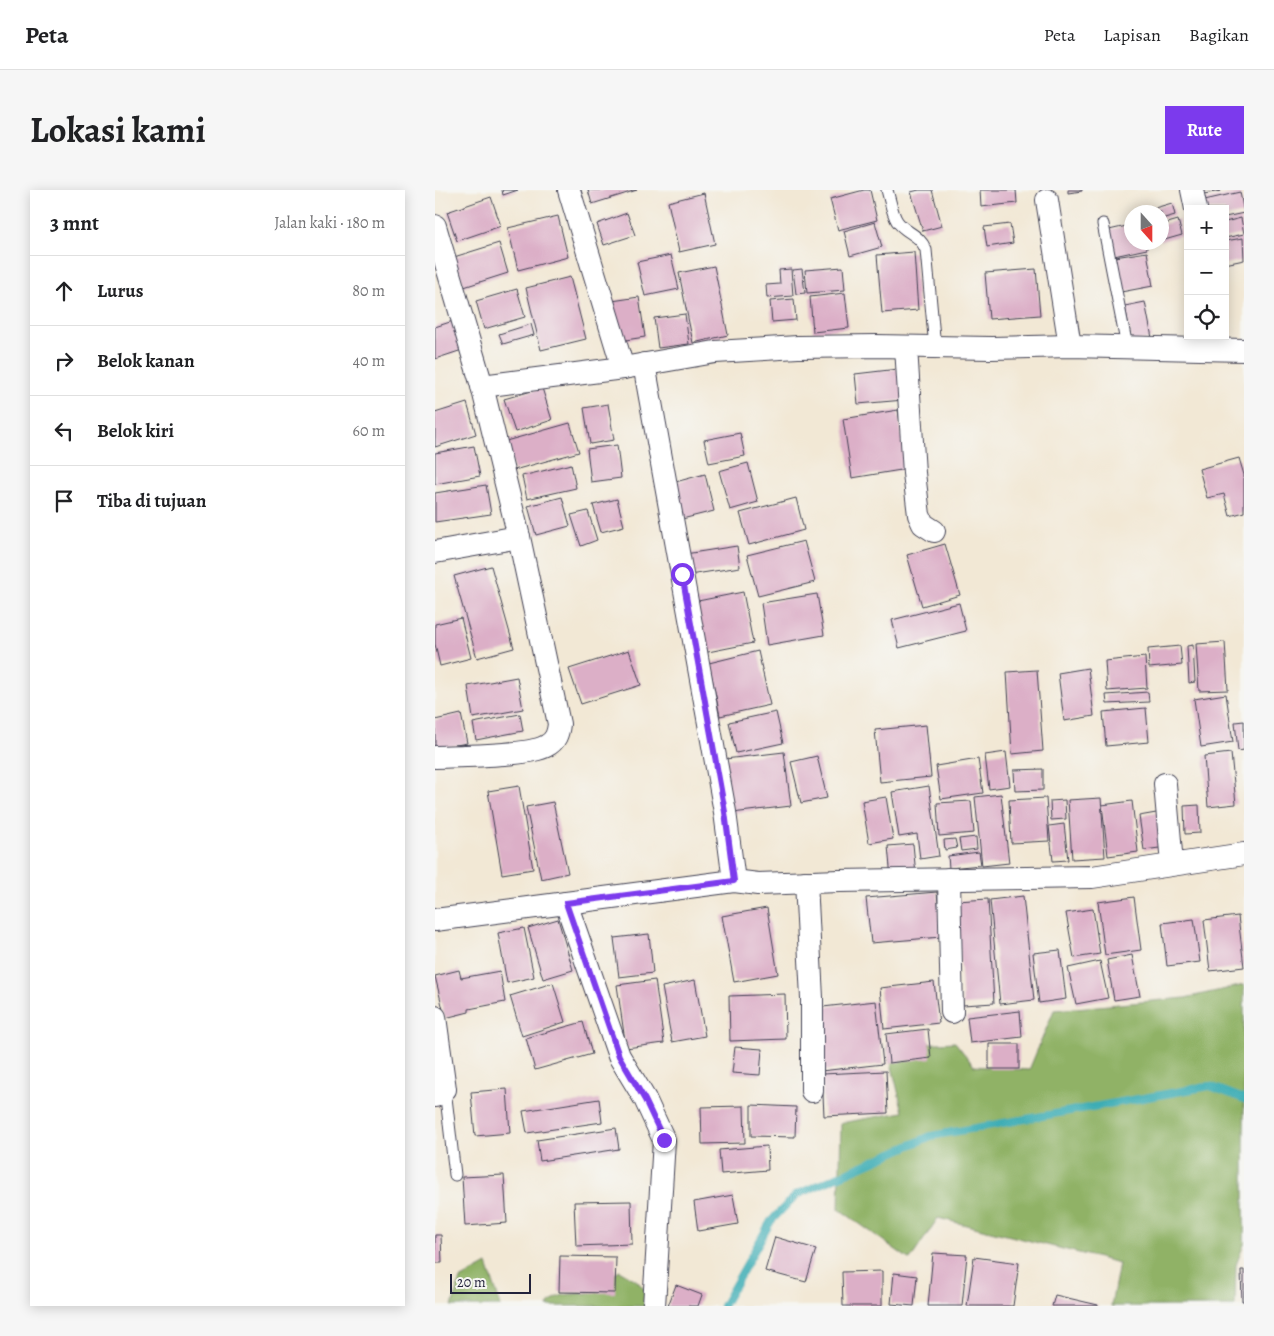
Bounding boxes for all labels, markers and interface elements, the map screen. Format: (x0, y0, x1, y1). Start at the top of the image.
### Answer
text: Peta (25, 19, 69, 51)
text: Peta (1044, 23, 1075, 47)
text: Lapisan (1103, 23, 1161, 47)
text: Bagikan (1189, 23, 1249, 47)
text: Lokasi kami (30, 106, 206, 154)
button: Rute (1165, 106, 1244, 154)
north arrow (1124, 205, 1169, 250)
map controls (1184, 205, 1229, 340)
button: + (1184, 205, 1229, 250)
text: 3 mnt (50, 209, 99, 237)
text: Jalan kaki · 180 m (274, 212, 385, 234)
button: − (1184, 250, 1229, 295)
icon: ahead (50, 277, 78, 305)
text: Lurus (97, 278, 143, 304)
text: 80 m (352, 280, 385, 302)
button: locate (1184, 295, 1229, 340)
icon: right (50, 347, 78, 375)
text: Belok kanan (97, 348, 195, 374)
text: 40 m (353, 350, 385, 372)
icon: left (50, 417, 78, 445)
text: Belok kiri (97, 418, 174, 444)
text: 60 m (353, 420, 385, 442)
icon: arrive (50, 487, 78, 515)
text: Tiba di tujuan (97, 488, 206, 514)
route start (671, 563, 694, 586)
route end (653, 1129, 676, 1152)
scale bar (450, 1271, 531, 1294)
text: 20 m (457, 1273, 486, 1292)

